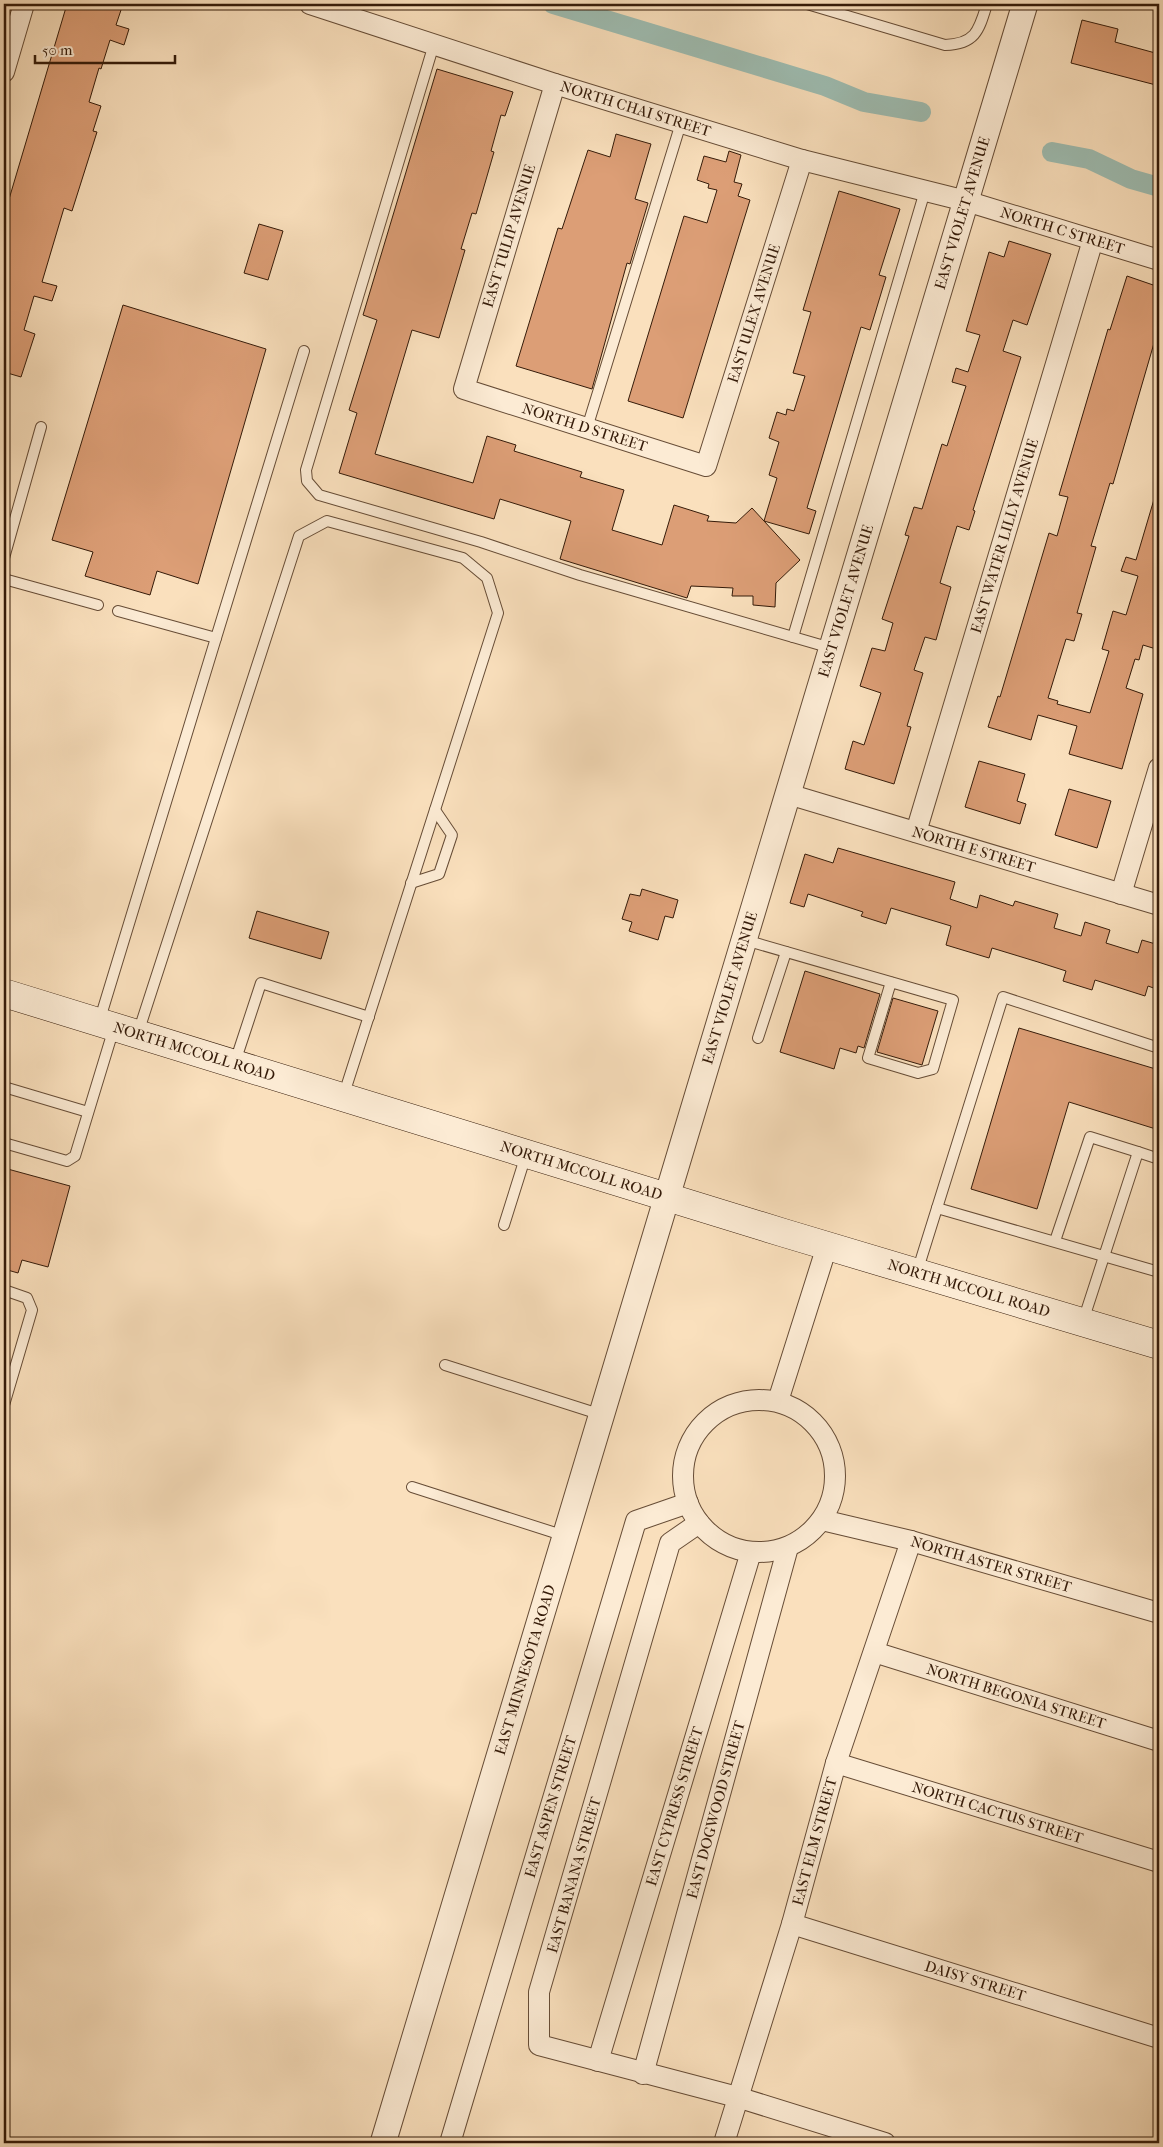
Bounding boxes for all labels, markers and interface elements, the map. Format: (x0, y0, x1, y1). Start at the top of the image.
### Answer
scale bar (35, 32, 175, 64)
text: 50 m (42, 41, 73, 59)
street label: NORTH CHAI STREET (558, 77, 714, 141)
street label: EAST VIOLET AVENUE (931, 134, 994, 292)
street label: EAST TULIP AVENUE (479, 162, 539, 310)
street label: NORTH C STREET (998, 203, 1128, 258)
street label: EAST ULEX AVENUE (724, 242, 784, 385)
street label: NORTH D STREET (520, 399, 650, 456)
street label: EAST WATER LILLY AVENUE (967, 437, 1042, 635)
street label: EAST VIOLET AVENUE (814, 522, 877, 680)
street label: NORTH E STREET (910, 823, 1039, 877)
street label: EAST VIOLET AVENUE (698, 909, 761, 1066)
street label: NORTH MCCOLL ROAD (111, 1018, 277, 1085)
street label: NORTH MCCOLL ROAD (498, 1137, 665, 1204)
street label: NORTH MCCOLL ROAD (885, 1255, 1052, 1321)
street label: NORTH ASTER STREET (909, 1532, 1075, 1596)
street label: EAST MINNESOTA ROAD (491, 1582, 559, 1757)
street label: NORTH BEGONIA STREET (924, 1660, 1109, 1733)
street label: EAST DOGWOOD STREET (683, 1718, 749, 1901)
street label: EAST CYPRESS STREET (642, 1724, 707, 1888)
street label: EAST ASPEN STREET (521, 1733, 581, 1880)
street label: EAST ELM STREET (788, 1774, 841, 1908)
street label: NORTH CACTUS STREET (910, 1778, 1086, 1847)
street label: EAST BANANA STREET (543, 1794, 605, 1955)
street label: DAISY STREET (923, 1957, 1029, 2005)

